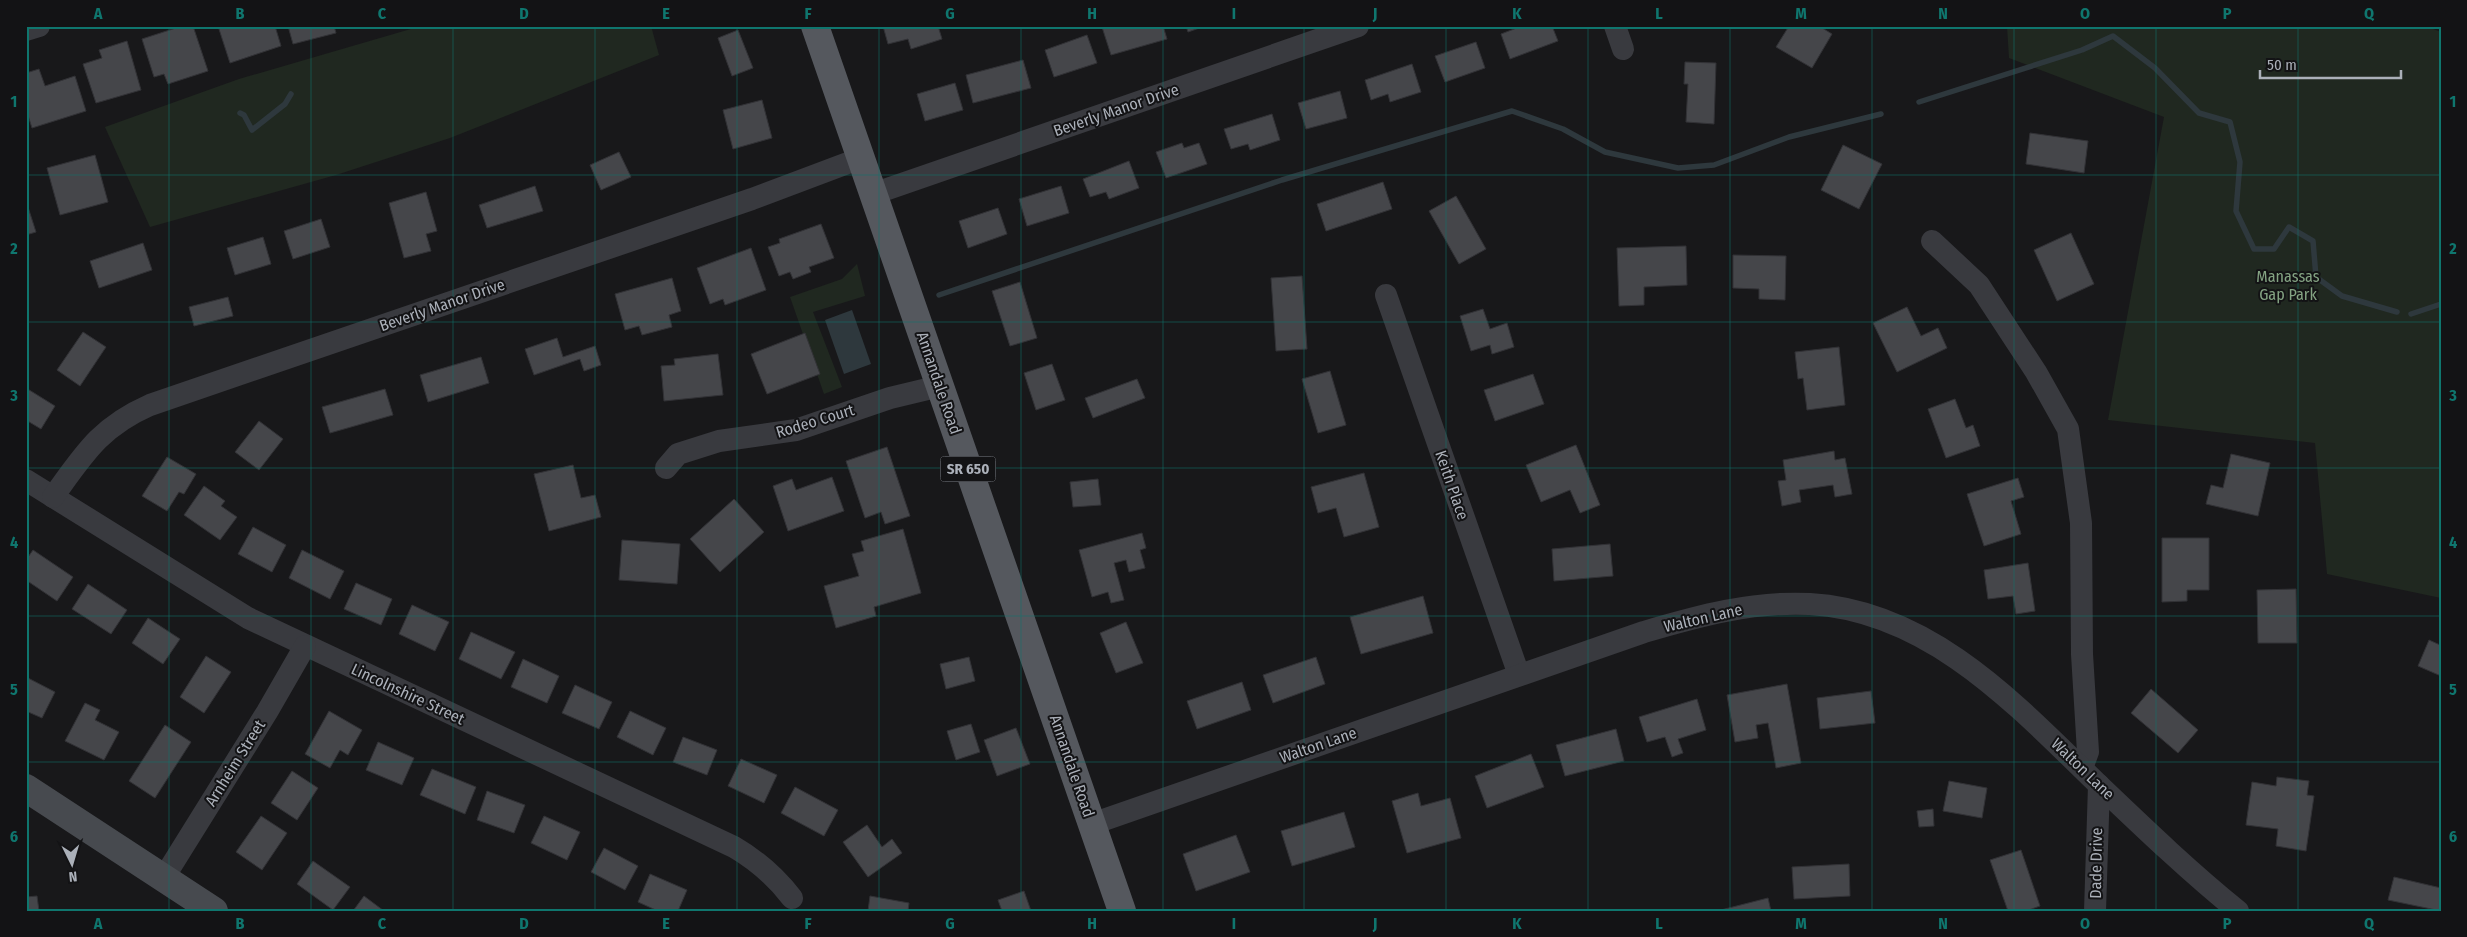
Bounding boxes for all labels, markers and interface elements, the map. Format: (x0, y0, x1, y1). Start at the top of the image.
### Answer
text: A (93, 4, 103, 23)
text: B (236, 4, 245, 23)
text: C (378, 4, 387, 23)
text: D (519, 4, 529, 23)
text: E (662, 4, 670, 23)
text: F (804, 4, 812, 23)
text: G (945, 4, 955, 23)
text: H (1087, 4, 1097, 23)
text: I (1232, 4, 1236, 23)
text: J (1372, 4, 1377, 23)
text: K (1512, 4, 1522, 23)
text: L (1655, 4, 1663, 23)
text: M (1795, 4, 1807, 23)
text: N (1938, 4, 1948, 23)
text: O (2080, 4, 2090, 23)
text: P (2223, 4, 2232, 23)
text: Q (2364, 4, 2375, 23)
scale bar (2260, 48, 2401, 80)
text: 50 m (2267, 56, 2297, 74)
street label: Beverly Manor Drive (1051, 80, 1181, 140)
text: 1 (11, 92, 17, 111)
text: 1 (2450, 92, 2456, 111)
text: 2 (9, 239, 18, 258)
text: 2 (2448, 239, 2457, 258)
park label: Manassas Gap Park (2256, 267, 2320, 304)
street label: Beverly Manor Drive (377, 275, 507, 335)
street label: Annandale Road (913, 329, 965, 437)
text: 3 (9, 386, 18, 405)
text: 3 (2448, 386, 2457, 405)
street label: Rodeo Court (774, 400, 857, 442)
street label: Keith Place (1431, 448, 1473, 522)
road number: SR 650 (940, 456, 996, 482)
text: 4 (10, 533, 18, 552)
text: 4 (2449, 533, 2457, 552)
street label: Walton Lane (1662, 600, 1744, 636)
street label: Lincolnshire Street (348, 659, 468, 729)
text: 5 (10, 680, 18, 699)
text: 5 (2449, 680, 2457, 699)
street label: Annandale Road (1046, 712, 1098, 820)
street label: Arnheim Street (201, 716, 269, 810)
street label: Walton Lane (1277, 723, 1359, 767)
street label: Walton Lane (2048, 734, 2118, 804)
text: 6 (10, 827, 18, 846)
street label: Dade Drive (2086, 827, 2106, 899)
text: 6 (2449, 827, 2457, 846)
north arrow (48, 840, 98, 890)
text: N (68, 868, 78, 885)
text: A (93, 914, 103, 933)
text: B (236, 914, 245, 933)
text: C (378, 914, 387, 933)
text: D (519, 914, 529, 933)
text: E (662, 914, 670, 933)
text: F (804, 914, 812, 933)
text: G (945, 914, 955, 933)
text: H (1087, 914, 1097, 933)
text: I (1232, 914, 1236, 933)
text: J (1372, 914, 1377, 933)
text: K (1512, 914, 1522, 933)
text: L (1655, 914, 1663, 933)
text: M (1795, 914, 1807, 933)
text: N (1938, 914, 1948, 933)
text: O (2080, 914, 2090, 933)
text: P (2223, 914, 2232, 933)
text: Q (2364, 914, 2375, 933)

